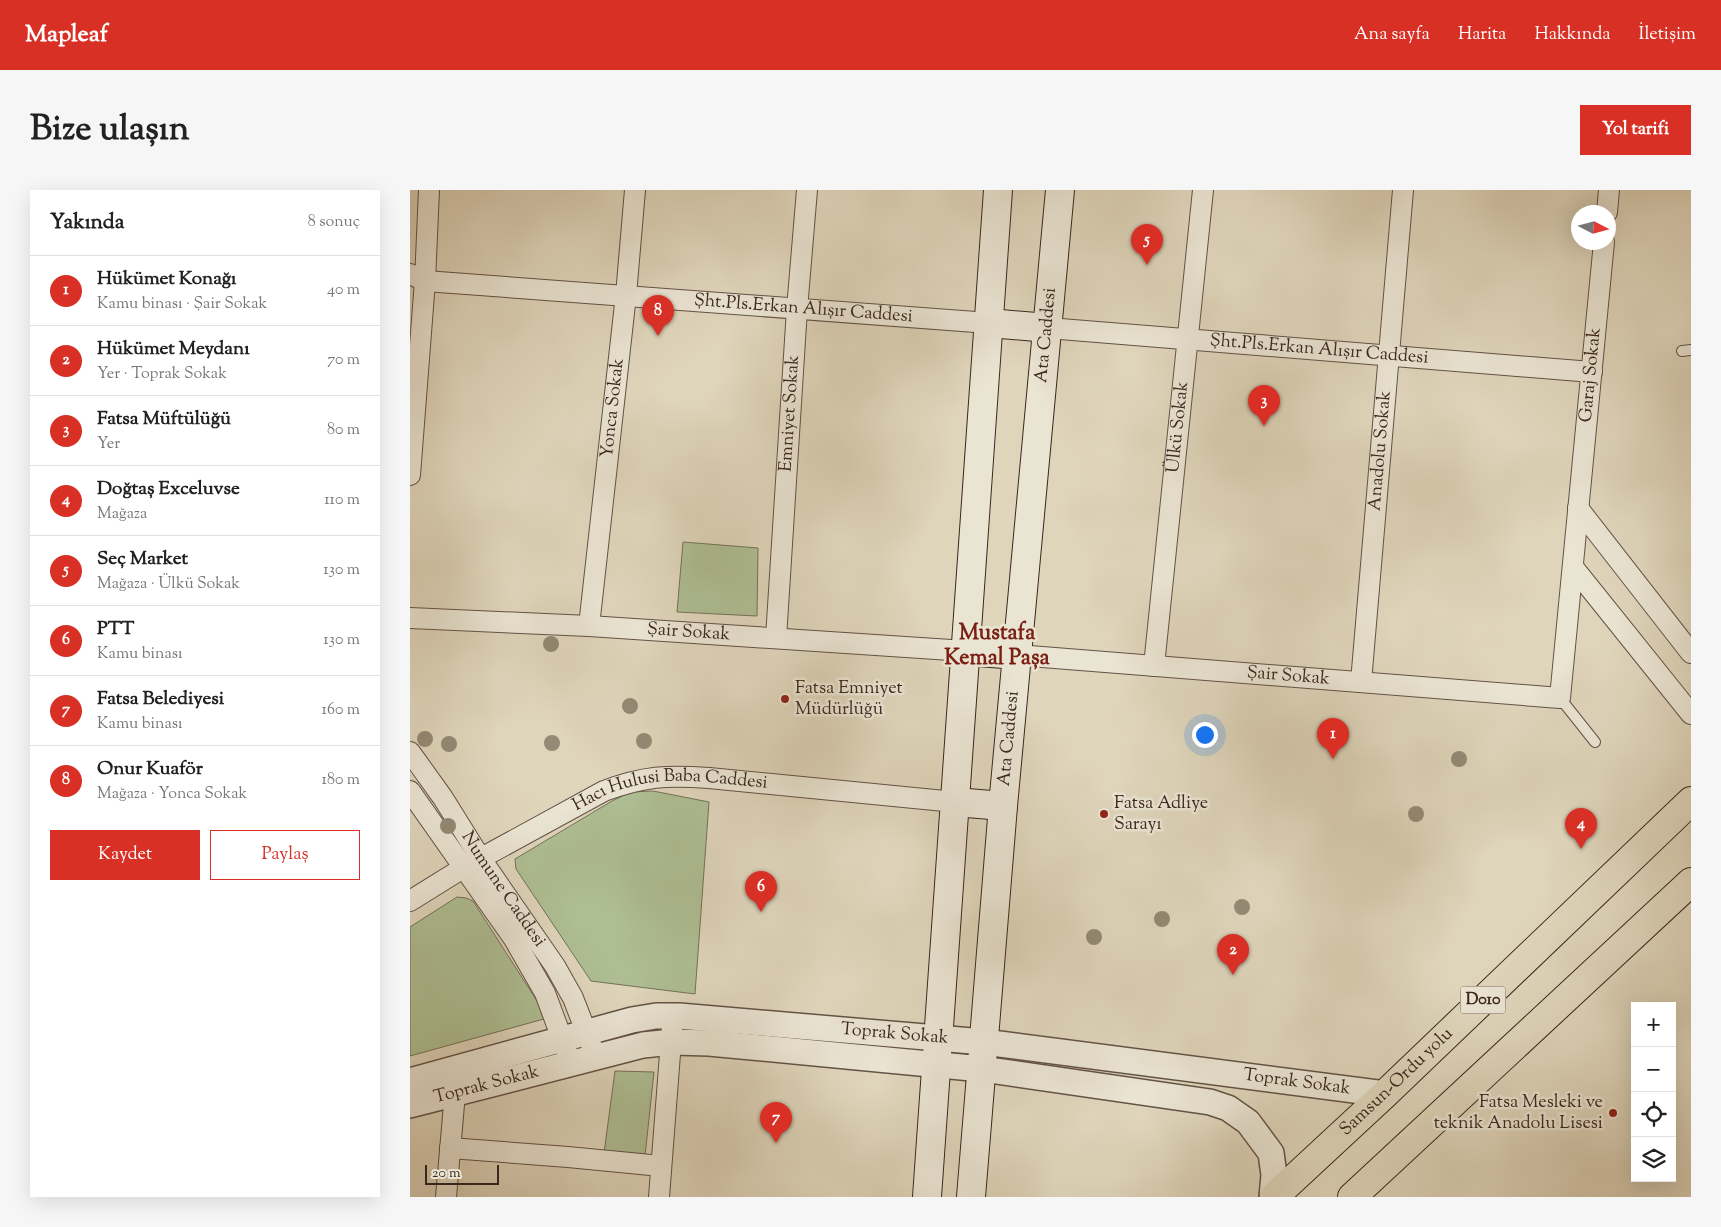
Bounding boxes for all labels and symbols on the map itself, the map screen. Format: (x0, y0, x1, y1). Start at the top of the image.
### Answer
north arrow (1571, 205, 1616, 250)
pin: 5 (1131, 224, 1163, 265)
street label: Ata Caddesi (1029, 286, 1064, 384)
street label: Şht.Pls.Erkan Alışır Caddesi (693, 288, 914, 330)
pin: 8 (642, 295, 674, 336)
street label: Garaj Sokak (1574, 327, 1609, 424)
street label: Şht.Pls.Erkan Alışır Caddesi (1209, 328, 1429, 372)
street label: Emniyet Sokak (774, 354, 807, 473)
street label: Yonca Sokak (595, 357, 632, 460)
street label: Ülkü Sokak (1161, 380, 1196, 474)
pin: 3 (1248, 385, 1280, 426)
street label: Anadolu Sokak (1363, 389, 1399, 512)
street label: Şair Sokak (646, 617, 731, 648)
district label: Mustafa Kemal Paşa (944, 618, 1051, 675)
street label: Şair Sokak (1246, 660, 1331, 693)
place label: Fatsa Emniyet Müdürlüğü (795, 676, 903, 723)
street label: Ata Caddesi (992, 690, 1027, 787)
marker: Fatsa Emniyet Müdürlüğü (779, 693, 791, 705)
pin: 1 (1317, 718, 1349, 759)
your location (1192, 722, 1218, 748)
street label: Hacı Hulusi Baba Caddesi (568, 764, 769, 819)
place label: Fatsa Adliye Sarayı (1114, 791, 1208, 838)
marker: Fatsa Adliye Sarayı (1098, 808, 1110, 820)
pin: 4 (1565, 808, 1597, 849)
street label: Numune Caddesi (454, 827, 552, 953)
pin: 6 (745, 871, 777, 912)
pin: 2 (1217, 934, 1249, 975)
road number: D010 (1460, 986, 1506, 1014)
street label: Toprak Sokak (840, 1017, 950, 1052)
street label: Samsun-Ordu yolu (1334, 1022, 1459, 1143)
street label: Toprak Sokak (431, 1059, 542, 1111)
street label: Toprak Sokak (1242, 1063, 1352, 1102)
place label: Fatsa Mesleki ve teknik Anadolu Lisesi (1434, 1090, 1603, 1137)
pin: 7 (760, 1102, 792, 1143)
marker: Fatsa Mesleki ve teknik Anadolu Lisesi (1607, 1107, 1619, 1119)
scale bar (425, 1162, 499, 1185)

